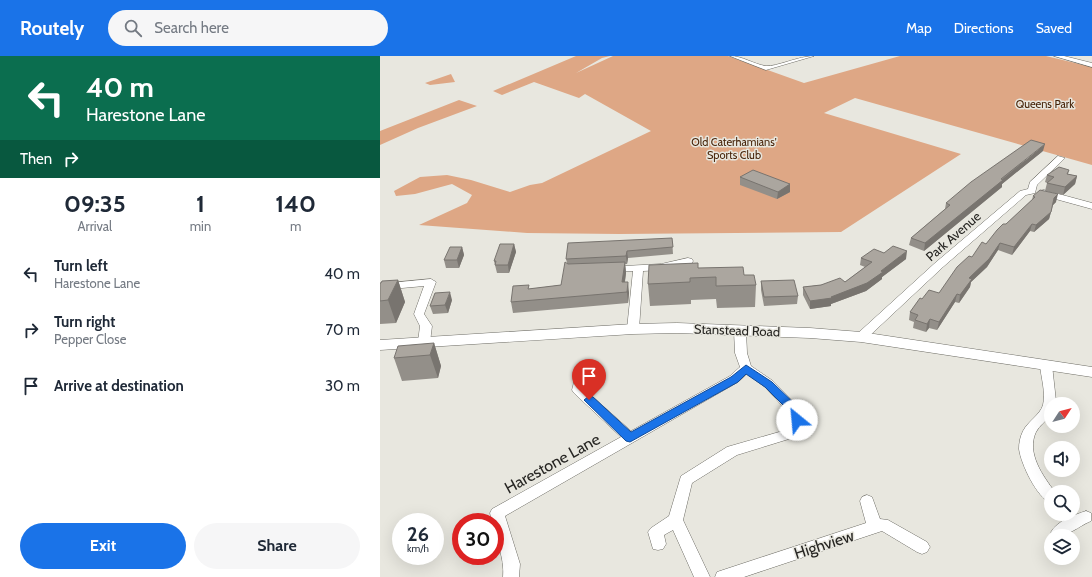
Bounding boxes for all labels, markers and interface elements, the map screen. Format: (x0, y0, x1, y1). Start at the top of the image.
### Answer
search box (108, 10, 388, 46)
text: Routely (20, 17, 84, 40)
icon: search (122, 17, 144, 39)
text: Search here (154, 19, 229, 37)
text: Map (906, 19, 932, 37)
text: Directions (954, 19, 1014, 37)
text: Saved (1036, 19, 1072, 37)
text: 40 m (86, 70, 154, 104)
icon: left (20, 72, 72, 124)
park label: Queens Park (1016, 97, 1074, 111)
text: Harestone Lane (86, 104, 205, 126)
park label: Old Caterhamians' Sports Club (691, 135, 777, 162)
icon: right (60, 148, 82, 170)
text: Then (20, 150, 52, 168)
text: 09:35 (64, 189, 126, 218)
text: 1 (196, 189, 205, 218)
text: 140 (275, 189, 316, 218)
street label: Park Avenue (922, 208, 984, 264)
text: Arrival (78, 218, 112, 234)
text: min (190, 218, 211, 234)
text: m (290, 218, 301, 234)
text: Turn left (54, 257, 108, 275)
icon: left (20, 263, 42, 285)
text: 40 m (324, 265, 360, 283)
text: Harestone Lane (54, 275, 140, 291)
text: Turn right (54, 313, 115, 331)
icon: right (20, 319, 42, 341)
text: 70 m (326, 321, 360, 339)
street label: Stanstead Road (694, 321, 780, 339)
text: Pepper Close (54, 331, 126, 347)
pin (572, 359, 606, 400)
icon: arrive (578, 365, 600, 387)
icon: arrive (20, 375, 42, 397)
text: Arrive at destination (54, 377, 184, 395)
text: 30 m (325, 377, 360, 395)
north arrow (1044, 397, 1080, 433)
map controls (1044, 397, 1080, 565)
position arrow (776, 399, 818, 441)
street label: Harestone Lane (501, 429, 603, 497)
button: sound (1044, 441, 1080, 477)
button: search (1044, 485, 1080, 521)
speed limit sign: 30 (452, 513, 504, 565)
text: 26 (407, 522, 429, 546)
button: Exit (20, 523, 186, 569)
button: Share (194, 523, 360, 569)
street label: Highview (792, 526, 857, 563)
button: layers (1044, 529, 1080, 565)
text: km/h (407, 542, 429, 555)

